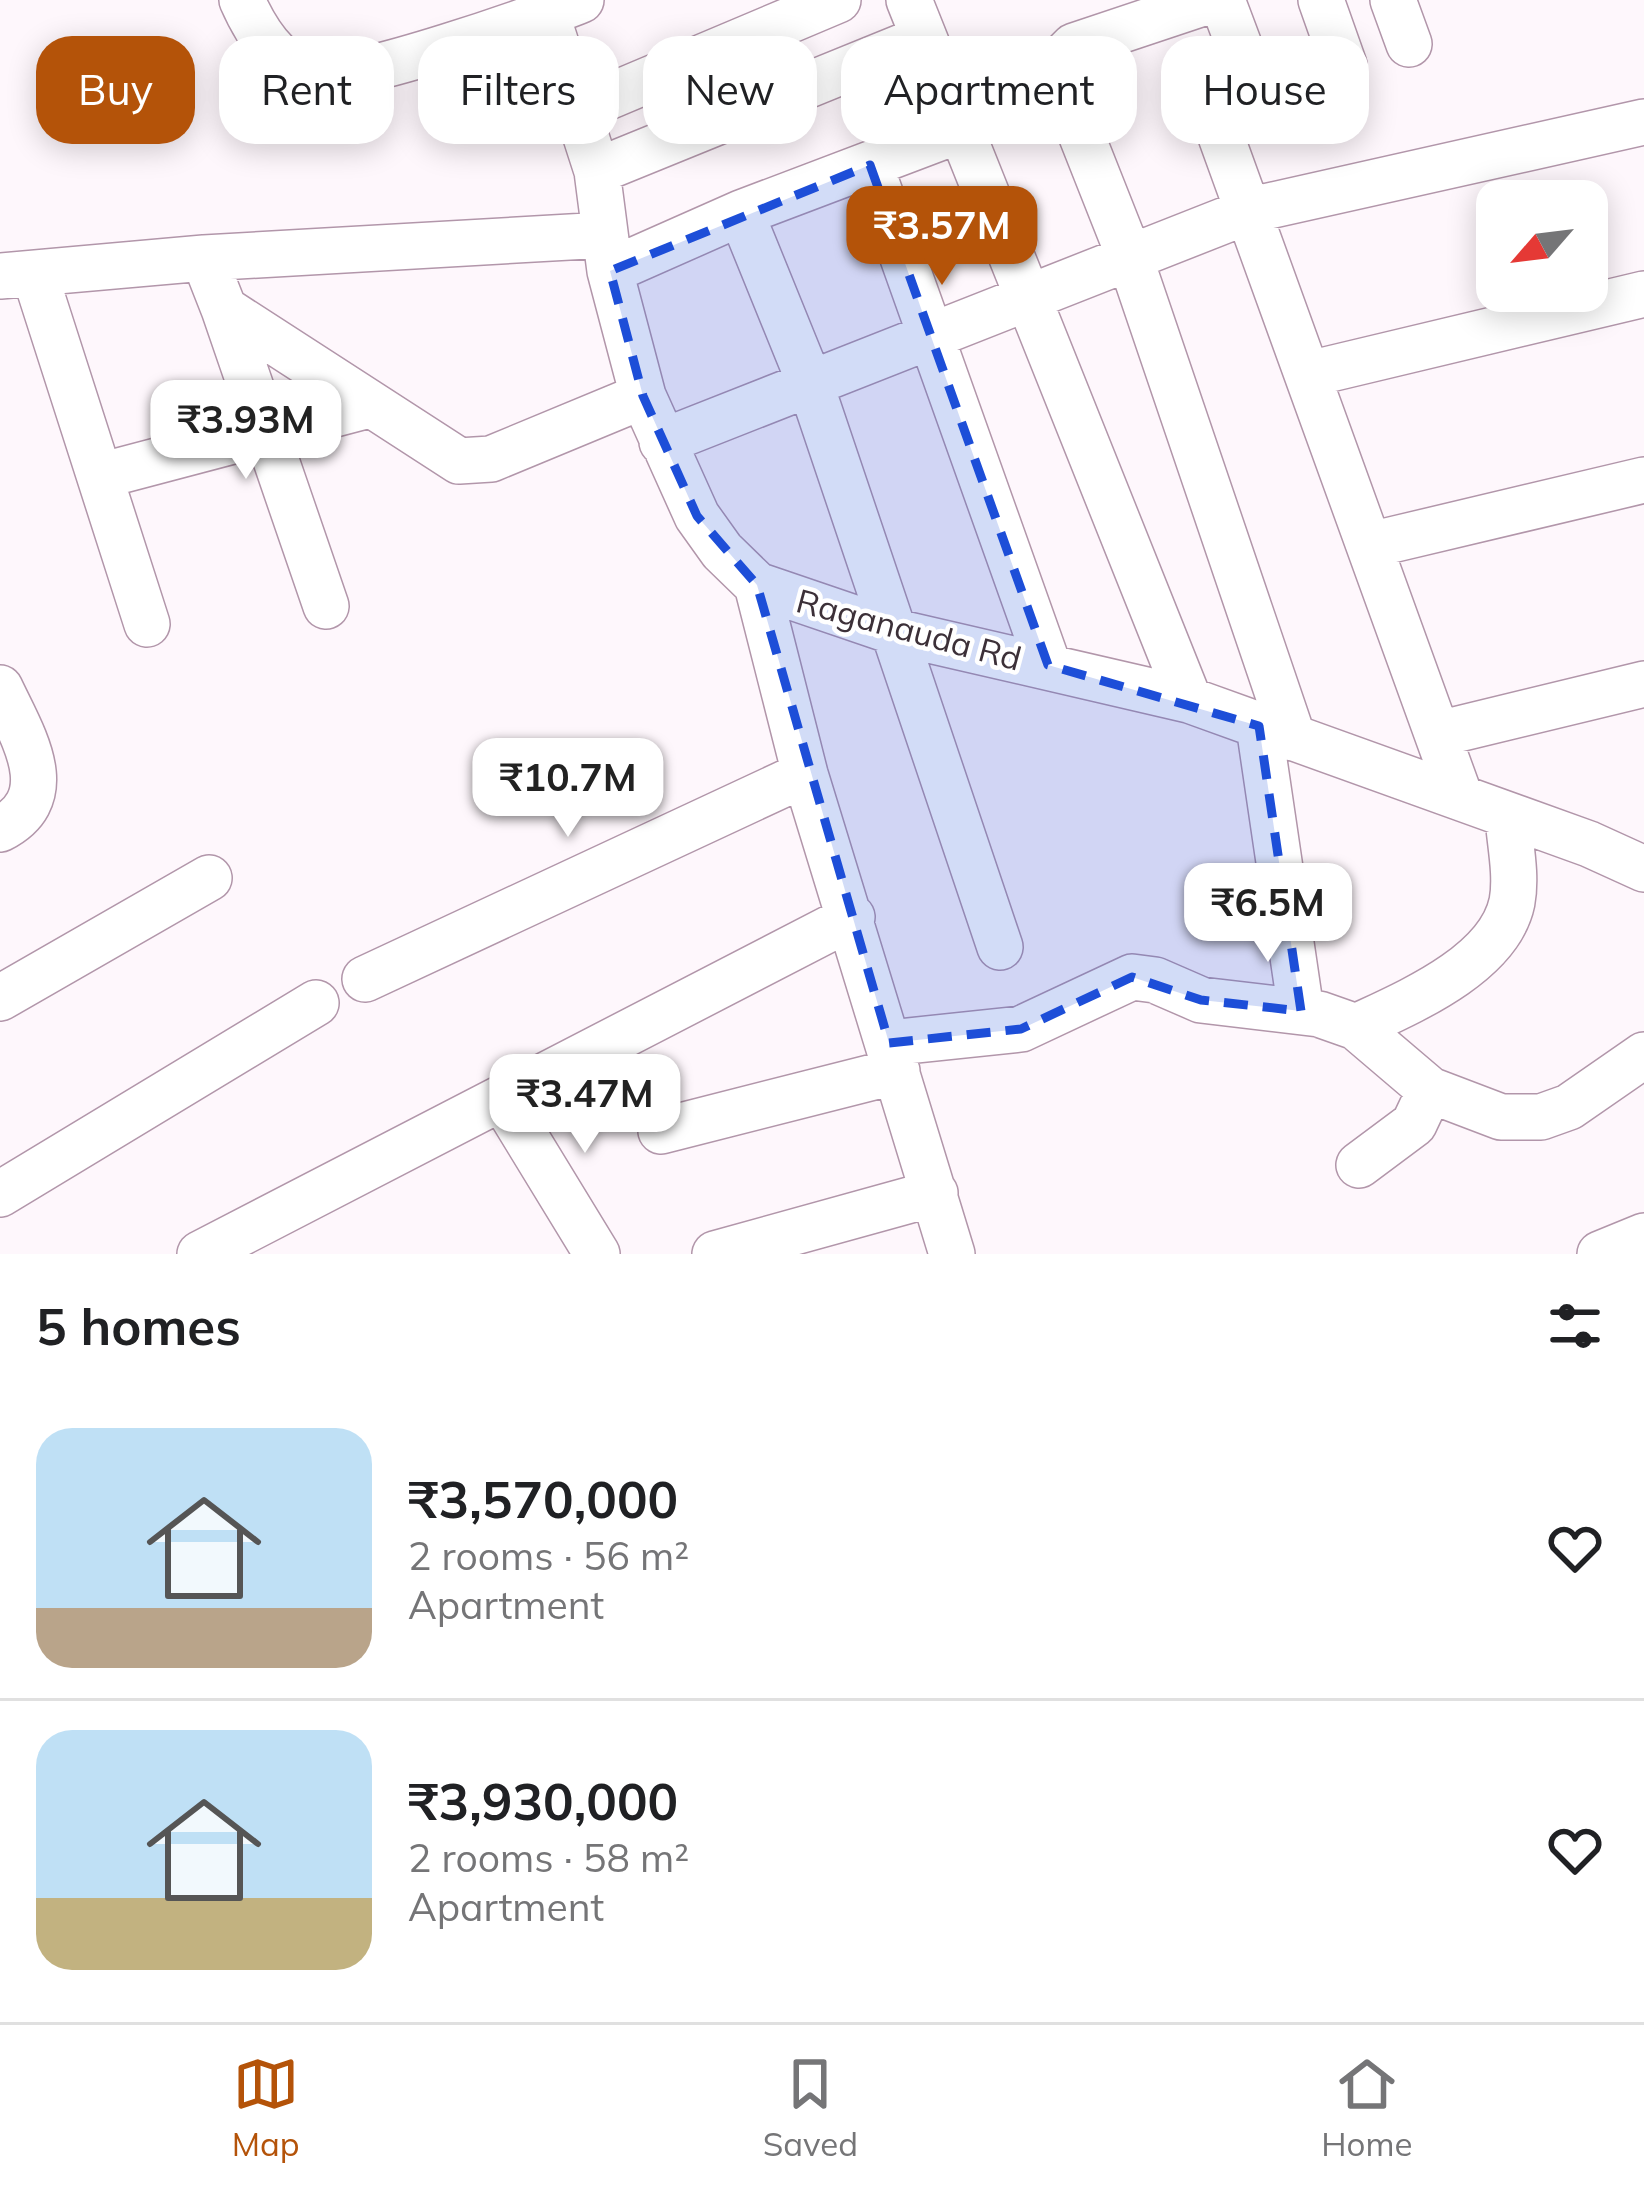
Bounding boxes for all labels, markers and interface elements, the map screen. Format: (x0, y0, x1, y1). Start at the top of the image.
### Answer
chip: Buy (36, 36, 195, 144)
chip: Rent (219, 36, 394, 144)
chip: Filters (418, 36, 619, 144)
chip: New (643, 36, 817, 144)
chip: Apartment (841, 36, 1137, 144)
chip: House (1161, 36, 1369, 144)
north arrow (1476, 180, 1608, 312)
map controls (1476, 180, 1608, 312)
pin: ₹3.57M (844, 186, 1040, 288)
text: ₹3.57M (873, 200, 1011, 249)
pin: ₹3.93M (148, 380, 344, 482)
text: ₹3.93M (177, 394, 315, 443)
street label: Raganauda Rd (792, 579, 1026, 679)
pin: ₹10.7M (470, 738, 666, 840)
text: ₹10.7M (499, 752, 637, 801)
pin: ₹6.5M (1184, 863, 1352, 965)
text: ₹6.5M (1211, 877, 1325, 926)
pin: ₹3.47M (487, 1054, 683, 1156)
text: ₹3.47M (516, 1068, 654, 1117)
icon: filters (1542, 1293, 1608, 1359)
text: 5 homes (36, 1294, 241, 1358)
text: ₹3,570,000 (408, 1467, 678, 1531)
icon: home (132, 1476, 276, 1620)
icon: heart (1542, 1515, 1608, 1581)
text: 2 rooms · 56 m² (408, 1531, 689, 1580)
text: Apartment (408, 1580, 604, 1629)
text: ₹3,930,000 (408, 1769, 678, 1833)
icon: home (132, 1778, 276, 1922)
icon: heart (1542, 1817, 1608, 1883)
text: 2 rooms · 58 m² (408, 1833, 689, 1882)
text: Apartment (408, 1882, 604, 1931)
tab: Map (232, 2051, 300, 2164)
tab: Saved (763, 2051, 858, 2164)
tab: Home (1321, 2051, 1412, 2164)

